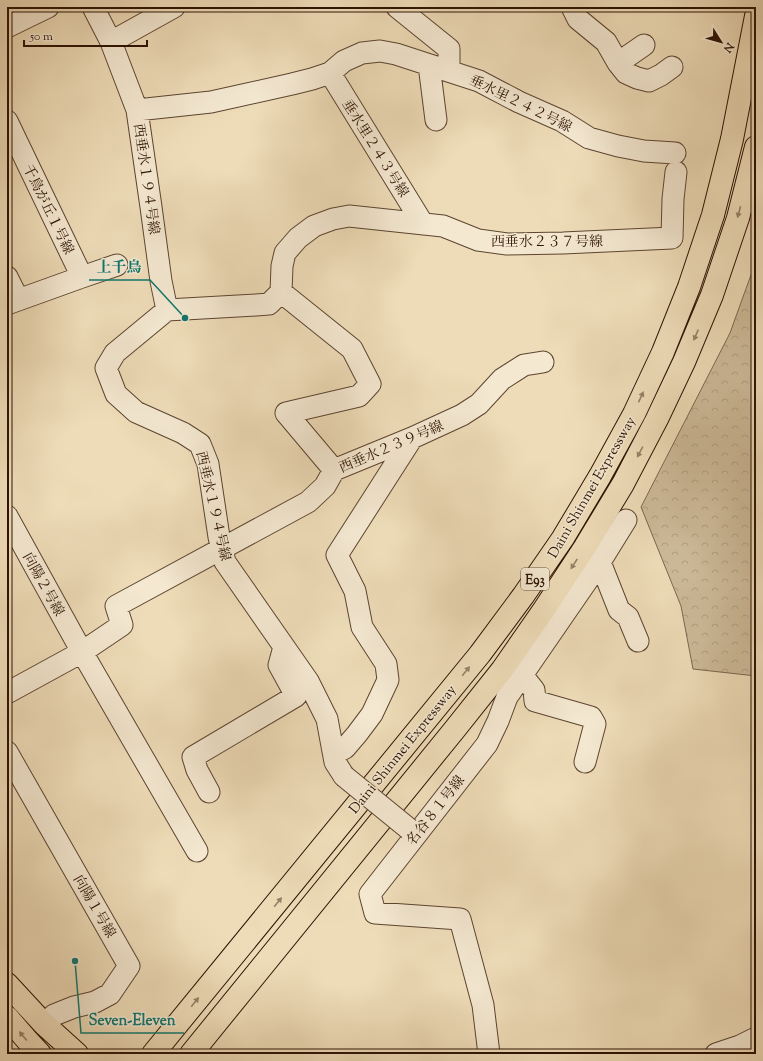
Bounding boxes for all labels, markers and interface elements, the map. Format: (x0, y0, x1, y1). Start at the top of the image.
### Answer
scale bar (24, 22, 147, 48)
north arrow (701, 22, 741, 62)
text: 50 m (29, 28, 53, 46)
text: N (719, 38, 738, 56)
street label: 垂水里２４２号線 (465, 71, 575, 138)
street label: 垂水里２４３号線 (336, 96, 412, 202)
street label: 西垂水１９４号線 (127, 122, 163, 236)
street label: 千鳥が丘１号線 (17, 161, 78, 258)
one-way arrow (736, 207, 742, 219)
street label: 西垂水２３７号線 (491, 233, 603, 253)
callout: 上千鳥 (89, 253, 150, 280)
text: 上千鳥 (96, 258, 142, 279)
one-way arrow (692, 329, 698, 341)
one-way arrow (638, 391, 644, 403)
street label: Daini Shinmei Expressway (544, 413, 642, 563)
street label: 西垂水２３９号線 (336, 417, 447, 479)
one-way arrow (636, 446, 643, 458)
street label: 西垂水１９４号線 (190, 450, 234, 563)
street label: 向陽２号線 (17, 550, 68, 620)
one-way arrow (570, 559, 578, 569)
road number: E93 (521, 568, 549, 590)
one-way arrow (462, 665, 470, 676)
street label: Daini Shinmei Expressway (345, 681, 462, 819)
street label: 名谷８１号線 (403, 772, 470, 850)
street label: 向陽１号線 (67, 872, 119, 942)
one-way arrow (273, 896, 282, 907)
one-way arrow (191, 997, 200, 1008)
callout: Seven-Eleven (81, 1006, 184, 1033)
text: Seven-Eleven (88, 1011, 176, 1032)
one-way arrow (19, 1031, 28, 1040)

